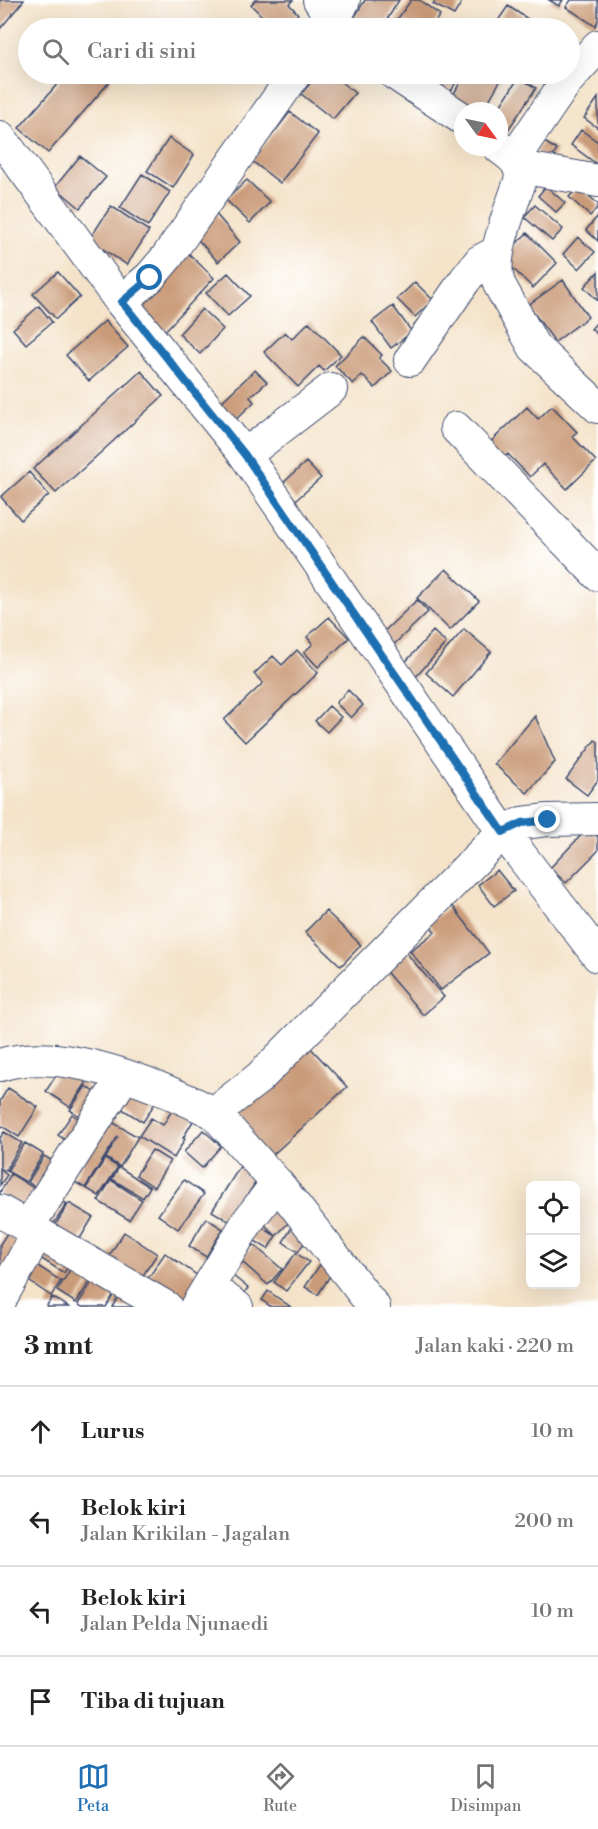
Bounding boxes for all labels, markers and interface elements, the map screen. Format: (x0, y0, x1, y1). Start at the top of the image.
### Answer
search box (18, 18, 580, 84)
icon: search (39, 35, 72, 68)
text: Cari di sini (87, 38, 197, 65)
north arrow (454, 102, 508, 156)
route start (136, 264, 162, 290)
route end (534, 806, 560, 832)
map controls (526, 1181, 580, 1289)
button: locate (526, 1181, 580, 1235)
button: layers (526, 1235, 580, 1289)
text: 3 mnt (24, 1330, 93, 1362)
text: Jalan kaki · 220 m (416, 1334, 574, 1359)
icon: ahead (24, 1415, 57, 1448)
text: Lurus (81, 1418, 144, 1445)
text: 10 m (531, 1419, 574, 1444)
text: Belok kiri (81, 1495, 186, 1522)
icon: left (24, 1505, 57, 1538)
text: 200 m (514, 1509, 574, 1534)
text: Jalan Krikilan - Jagalan (81, 1522, 290, 1547)
text: Belok kiri (81, 1585, 186, 1612)
icon: left (24, 1595, 57, 1628)
text: 10 m (531, 1599, 574, 1624)
text: Jalan Pelda Njunaedi (81, 1612, 269, 1637)
icon: arrive (24, 1685, 57, 1718)
text: Tiba di tujuan (81, 1688, 225, 1715)
tab: Peta (77, 1760, 110, 1816)
tab: Rute (263, 1760, 297, 1816)
tab: Disimpan (450, 1760, 521, 1816)

